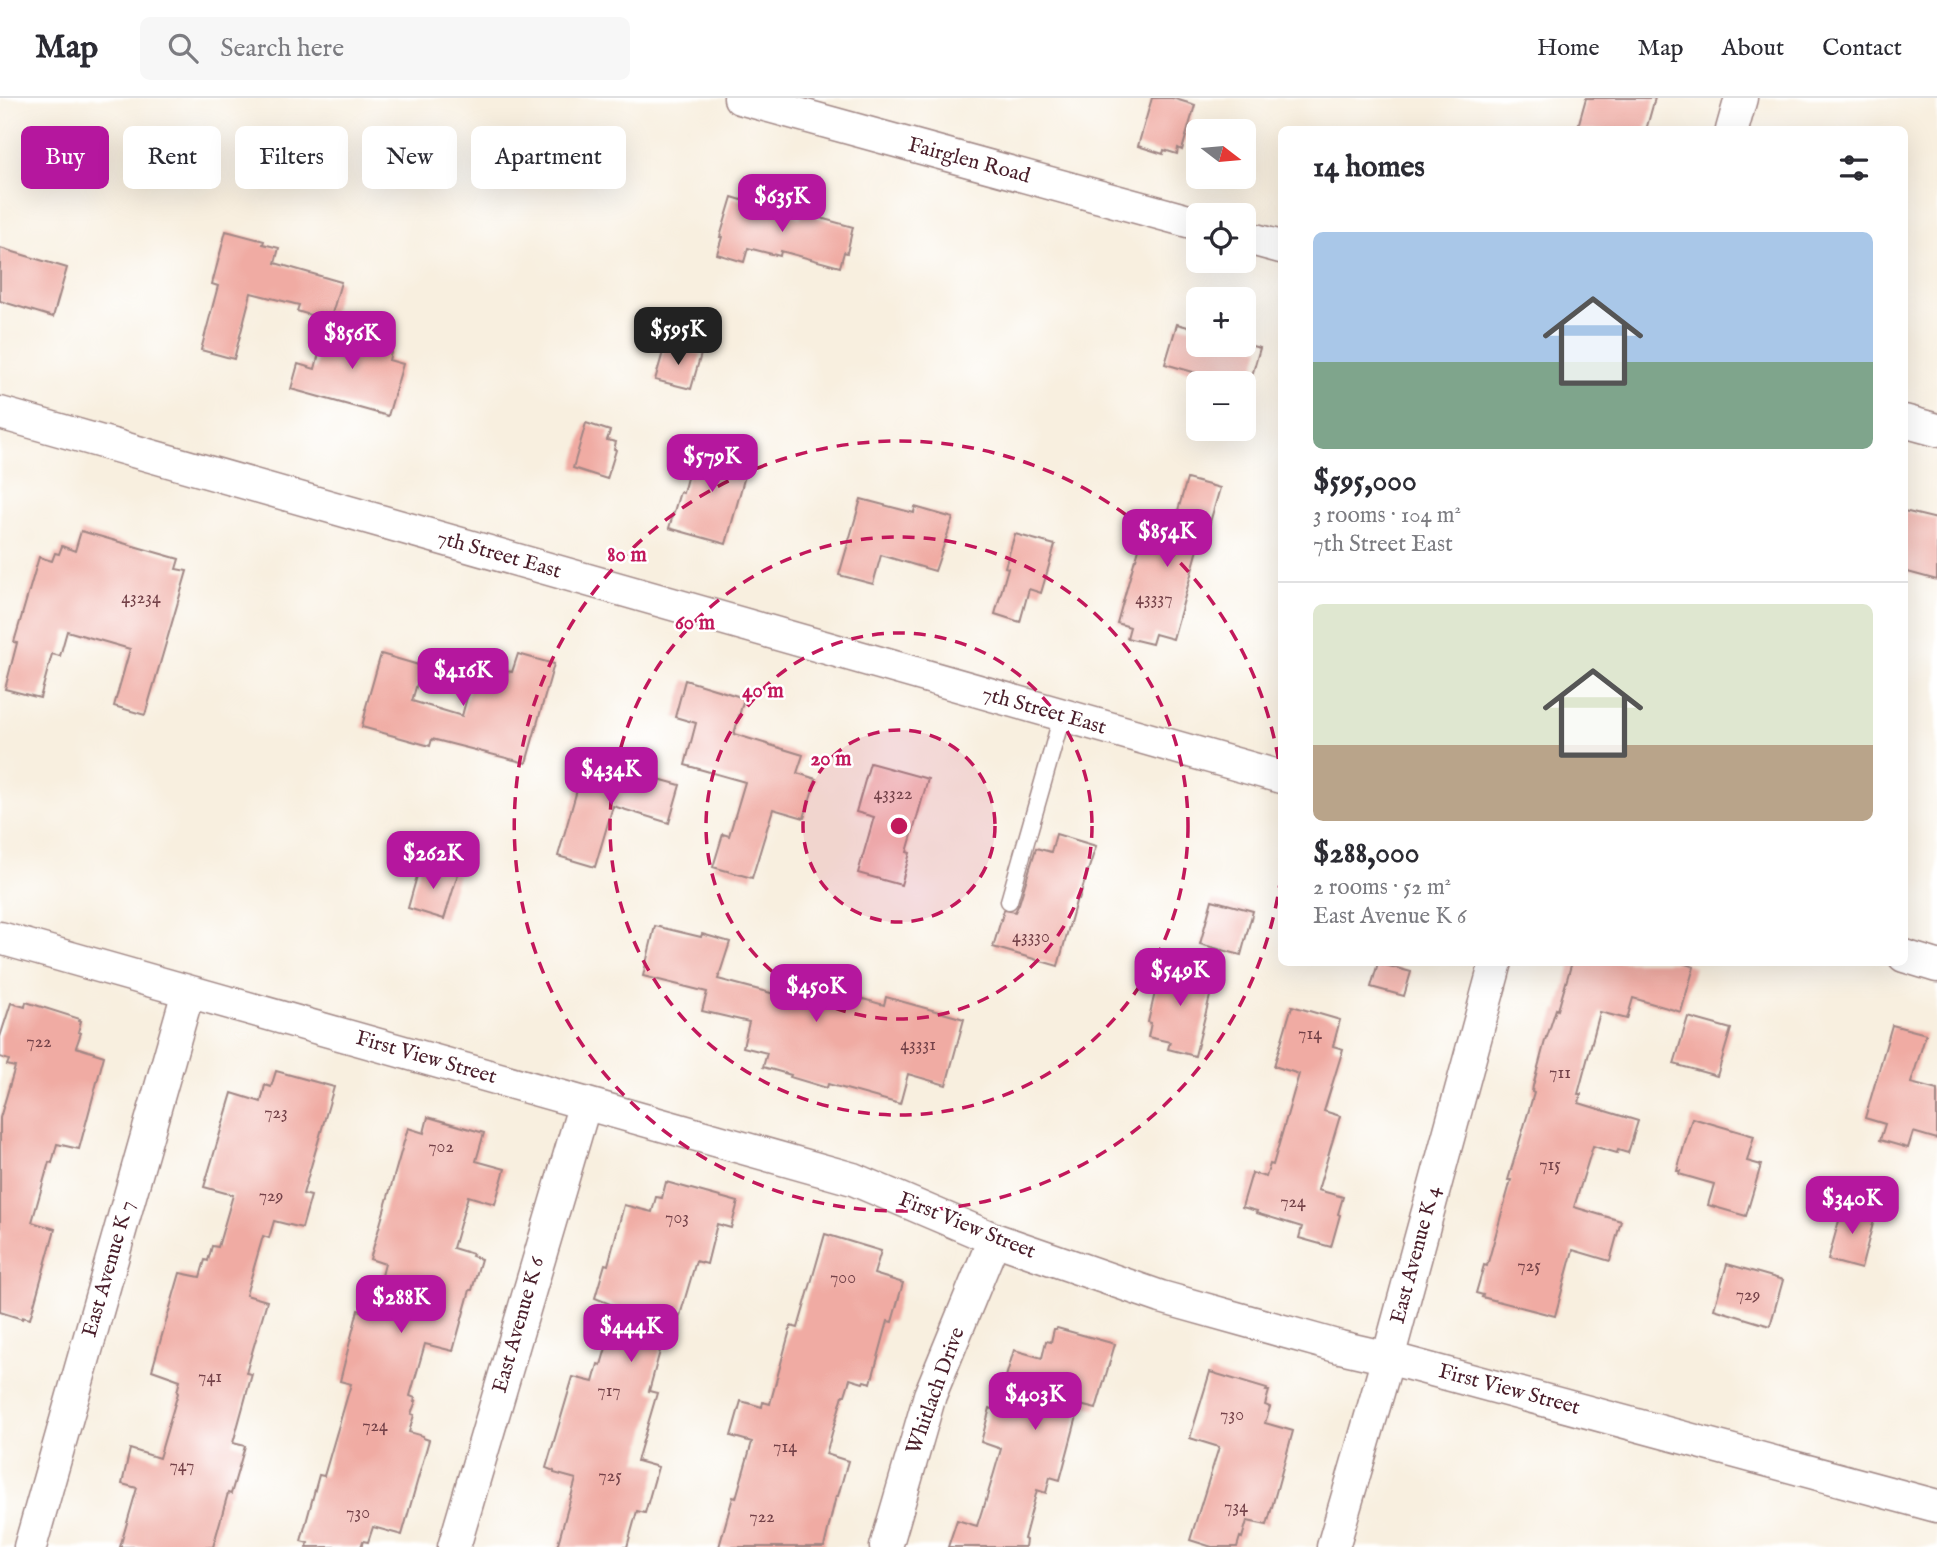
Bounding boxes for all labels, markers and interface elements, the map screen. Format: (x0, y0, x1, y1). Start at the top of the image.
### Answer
search box (140, 17, 630, 80)
text: Map (35, 27, 98, 69)
icon: search (164, 29, 202, 67)
text: Search here (220, 32, 344, 65)
text: Home (1537, 33, 1600, 64)
text: Map (1638, 33, 1684, 64)
text: About (1722, 33, 1784, 64)
text: Contact (1822, 33, 1902, 64)
north arrow (1186, 119, 1256, 189)
map controls (1186, 119, 1256, 441)
chip: Buy (21, 126, 109, 189)
chip: Rent (123, 126, 221, 189)
chip: Filters (235, 126, 348, 189)
chip: New (362, 126, 457, 189)
chip: Apartment (471, 126, 626, 189)
street label: Fairglen Road (905, 132, 1034, 190)
text: 14 homes (1313, 149, 1425, 187)
icon: filters (1835, 149, 1873, 187)
pin: $635K (733, 174, 831, 234)
text: $635K (754, 182, 810, 211)
button: locate (1186, 203, 1256, 273)
icon: home (1530, 278, 1656, 404)
button: + (1186, 287, 1256, 357)
pin: $595K (629, 308, 727, 367)
pin: $856K (303, 312, 401, 371)
text: $595K (650, 315, 706, 344)
text: $856K (324, 319, 380, 348)
button: − (1186, 371, 1256, 441)
pin: $579K (663, 434, 761, 494)
text: $579K (683, 442, 741, 471)
text: $595,000 (1313, 463, 1417, 501)
text: 3 rooms · 104 m² (1313, 501, 1461, 530)
pin: $854K (1118, 510, 1216, 569)
text: $854K (1138, 517, 1196, 546)
street label: 7th Street East (434, 524, 564, 586)
text: 7th Street East (1313, 530, 1453, 559)
text: 80 m (607, 542, 647, 569)
house number: 43234 (121, 587, 161, 610)
house number: 43337 (1135, 588, 1173, 611)
text: 60 m (675, 610, 716, 637)
pin: $416K (414, 648, 512, 708)
icon: home (1530, 650, 1656, 776)
text: $416K (434, 656, 492, 685)
text: 40 m (742, 678, 784, 705)
street label: 7th Street East (979, 680, 1109, 742)
text: 20 m (811, 746, 852, 773)
pin: $434K (562, 748, 660, 807)
text: $434K (581, 755, 641, 784)
house number: 43322 (873, 783, 913, 806)
centre of rings (887, 814, 911, 838)
pin: $262K (384, 832, 482, 891)
text: $288,000 (1313, 835, 1419, 873)
text: $262K (403, 839, 463, 868)
text: 2 rooms · 52 m² (1313, 873, 1451, 902)
text: East Avenue K 6 (1313, 902, 1467, 931)
house number: 43330 (1012, 926, 1050, 949)
pin: $549K (1131, 948, 1229, 1008)
text: $549K (1151, 956, 1209, 985)
pin: $450K (767, 964, 865, 1024)
text: $450K (786, 972, 846, 1001)
house number: 714 (1298, 1023, 1322, 1046)
street label: First View Street (352, 1025, 500, 1091)
house number: 722 (26, 1031, 52, 1054)
house number: 43331 (900, 1034, 936, 1057)
house number: 711 (1549, 1062, 1571, 1085)
house number: 723 (264, 1102, 288, 1125)
house number: 702 (428, 1136, 454, 1159)
house number: 715 (1539, 1154, 1561, 1177)
pin: $340K (1803, 1176, 1901, 1236)
street label: East Avenue K 4 (1385, 1182, 1448, 1327)
text: $340K (1822, 1184, 1882, 1213)
house number: 729 (259, 1185, 283, 1208)
street label: First View Street (895, 1186, 1039, 1266)
house number: 724 (1280, 1191, 1306, 1214)
street label: East Avenue K 7 (77, 1197, 141, 1341)
house number: 703 (665, 1207, 689, 1230)
street label: East Avenue K 6 (487, 1253, 552, 1396)
house number: 725 (1517, 1255, 1541, 1278)
house number: 700 (830, 1267, 856, 1290)
pin: $288K (352, 1276, 450, 1335)
text: $288K (372, 1283, 430, 1312)
house number: 729 (1736, 1284, 1760, 1307)
pin: $444K (582, 1304, 680, 1364)
text: $444K (599, 1312, 663, 1341)
street label: Whitlach Drive (901, 1323, 972, 1458)
street label: First View Street (1435, 1358, 1583, 1422)
house number: 741 (198, 1366, 222, 1389)
pin: $403K (986, 1372, 1084, 1432)
house number: 717 (597, 1380, 621, 1403)
text: $403K (1005, 1380, 1065, 1409)
house number: 730 (1220, 1404, 1244, 1427)
house number: 724 (362, 1415, 388, 1438)
house number: 714 (773, 1436, 797, 1459)
house number: 747 (169, 1455, 195, 1478)
house number: 725 (598, 1465, 622, 1488)
house number: 734 (1224, 1496, 1248, 1519)
house number: 730 (346, 1502, 370, 1525)
house number: 722 (749, 1506, 775, 1529)

